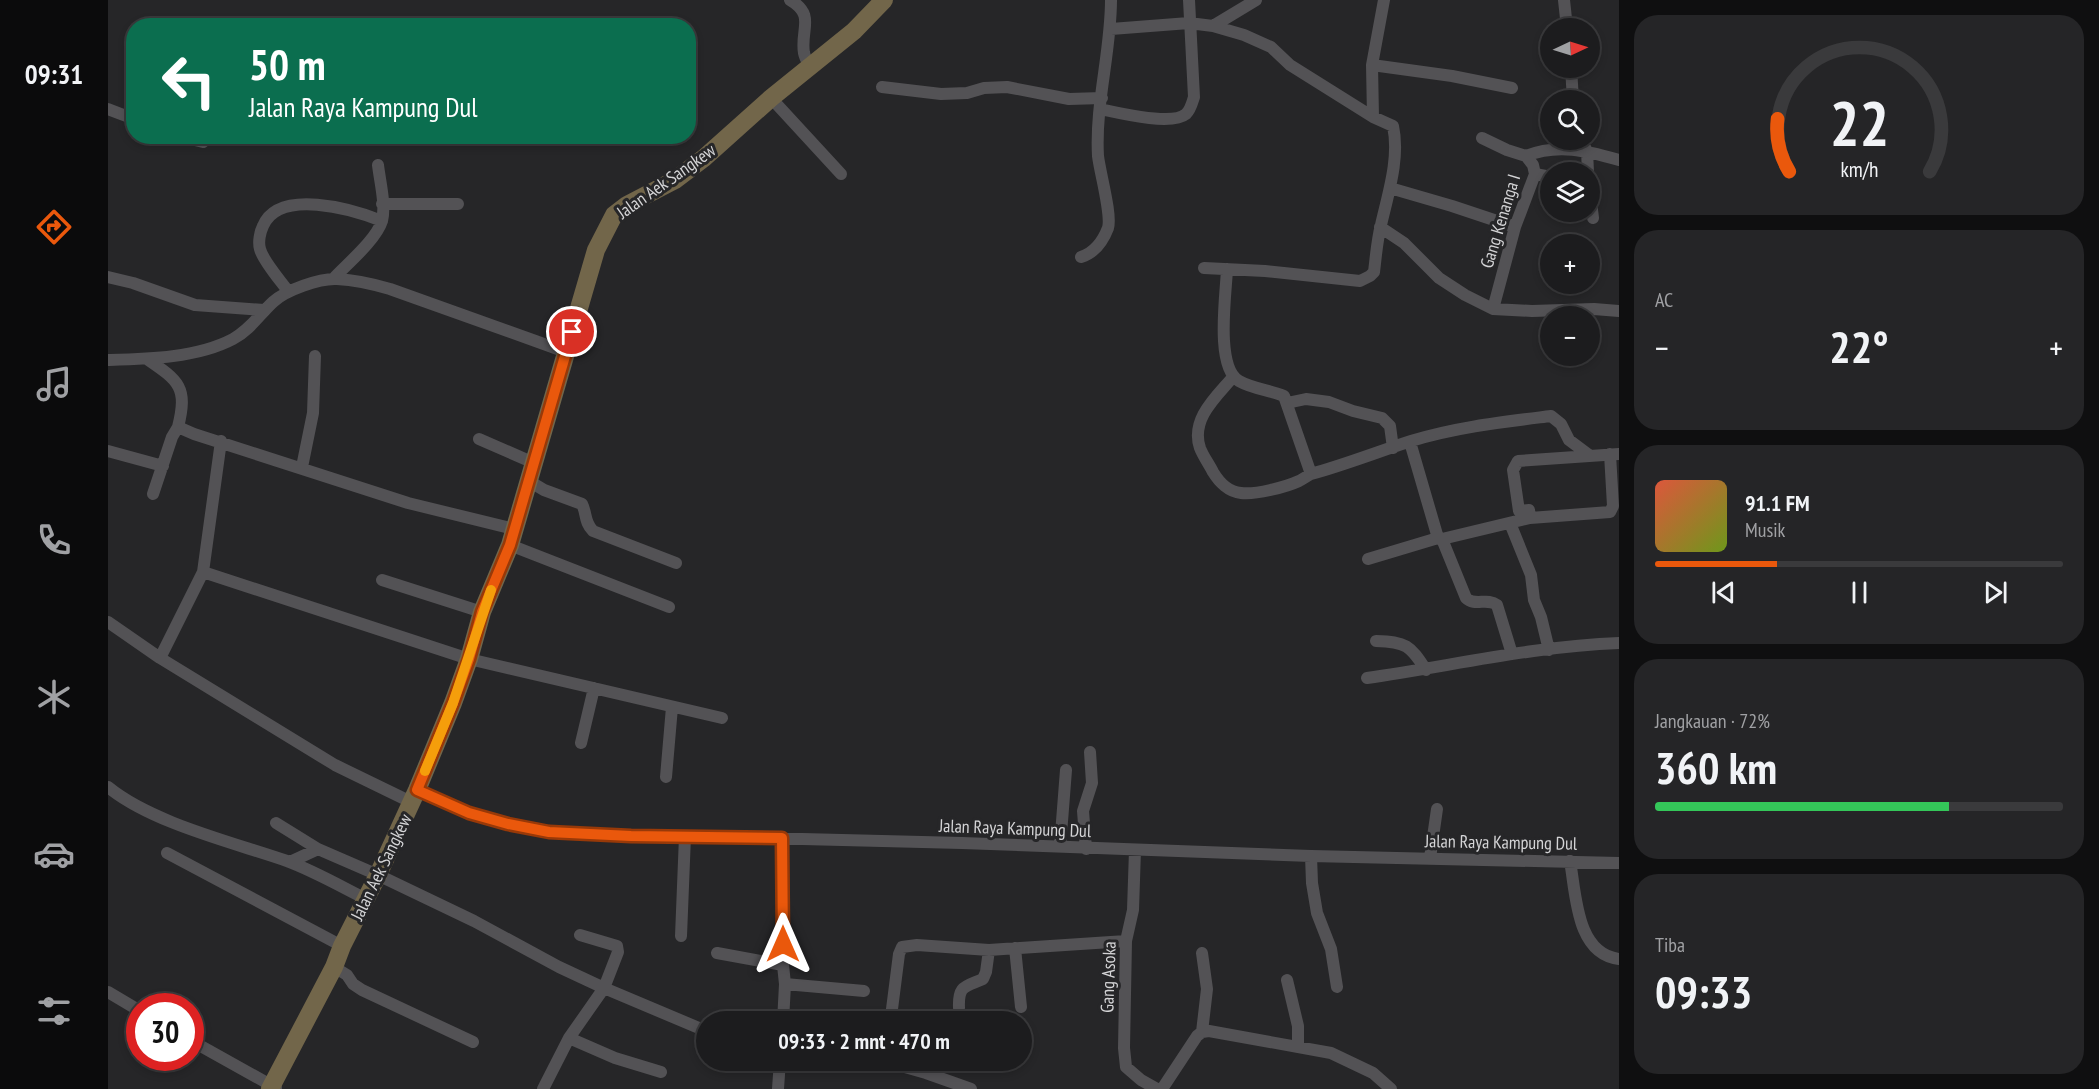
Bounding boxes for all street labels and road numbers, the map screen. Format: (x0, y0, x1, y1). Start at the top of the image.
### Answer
street label: Jalan Aek Sangkew (611, 138, 720, 224)
street label: Gang Kenanga I (1475, 171, 1525, 271)
street label: Jalan Aek Sangkew (345, 810, 417, 925)
street label: Jalan Raya Kampung Dul (938, 814, 1092, 842)
street label: Jalan Raya Kampung Dul (1424, 829, 1578, 855)
street label: Gang Asoka (1095, 941, 1121, 1013)

